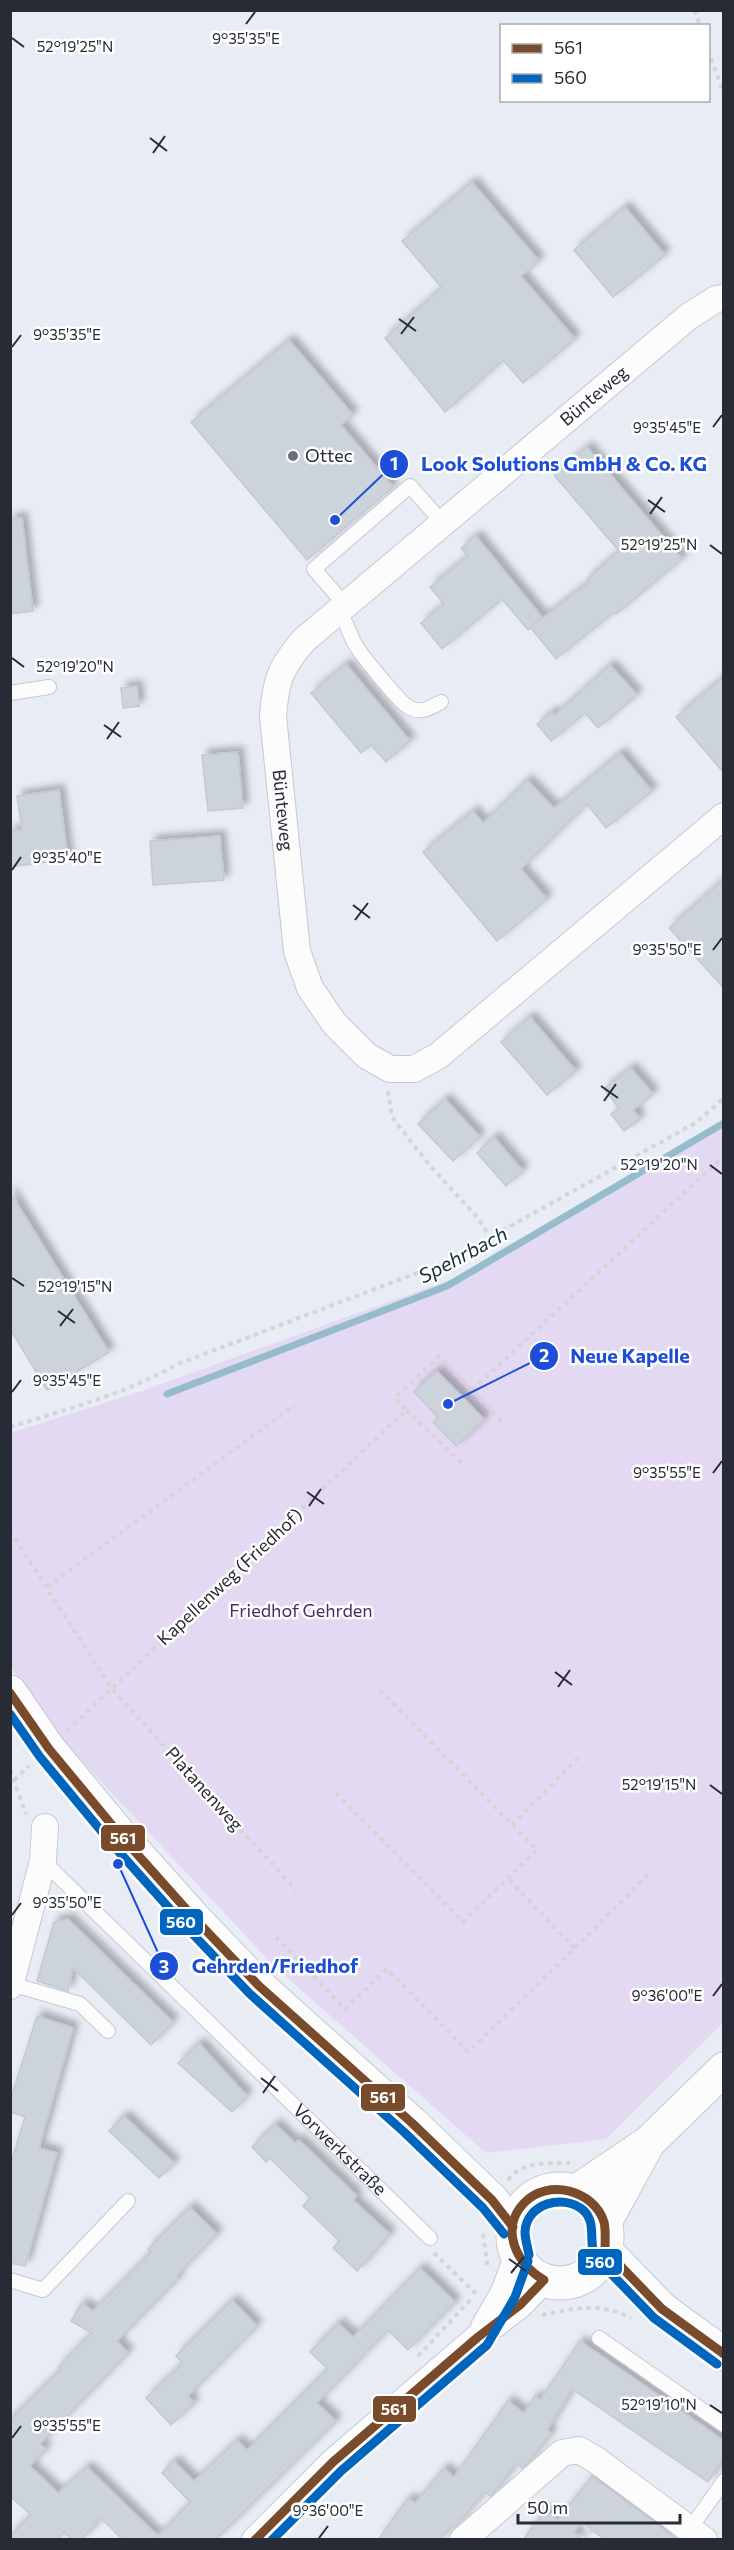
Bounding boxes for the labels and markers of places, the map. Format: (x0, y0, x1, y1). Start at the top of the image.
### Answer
place label: Ottec (305, 444, 353, 466)
callout: Look Solutions GmbH & Co. KG (379, 445, 719, 483)
marker: Ottec (286, 449, 300, 463)
callout: Neue Kapelle (529, 1337, 702, 1375)
callout: Gehrden/Friedhof (149, 1947, 370, 1985)

